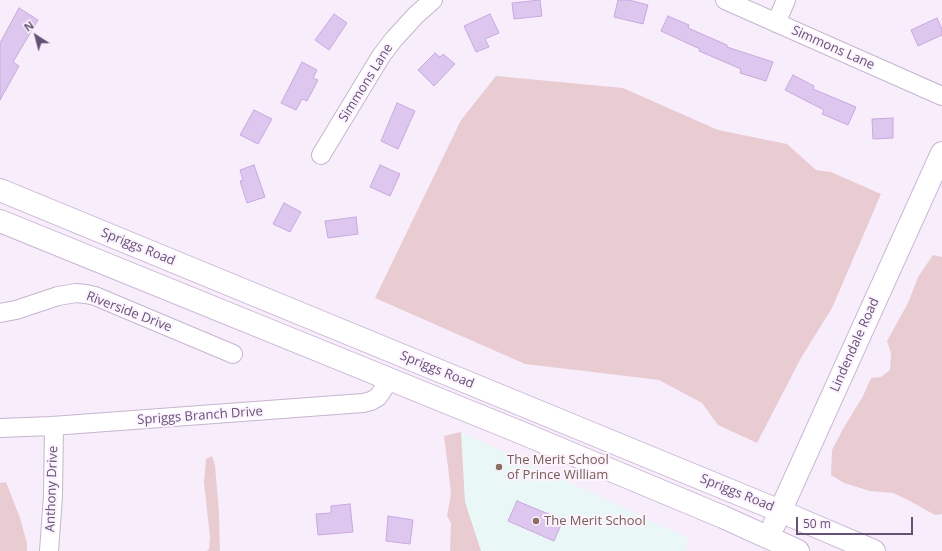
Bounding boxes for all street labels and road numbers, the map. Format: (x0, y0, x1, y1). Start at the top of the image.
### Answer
street label: Simmons Lane (789, 23, 877, 73)
street label: Simmons Lane (336, 41, 396, 125)
street label: Spriggs Road (99, 225, 177, 269)
street label: Riverside Drive (84, 289, 174, 335)
street label: Lindendale Road (827, 296, 883, 394)
street label: Spriggs Road (398, 348, 476, 392)
street label: Spriggs Branch Drive (137, 404, 263, 428)
street label: Anthony Drive (43, 446, 61, 532)
street label: Spriggs Road (698, 471, 776, 515)

